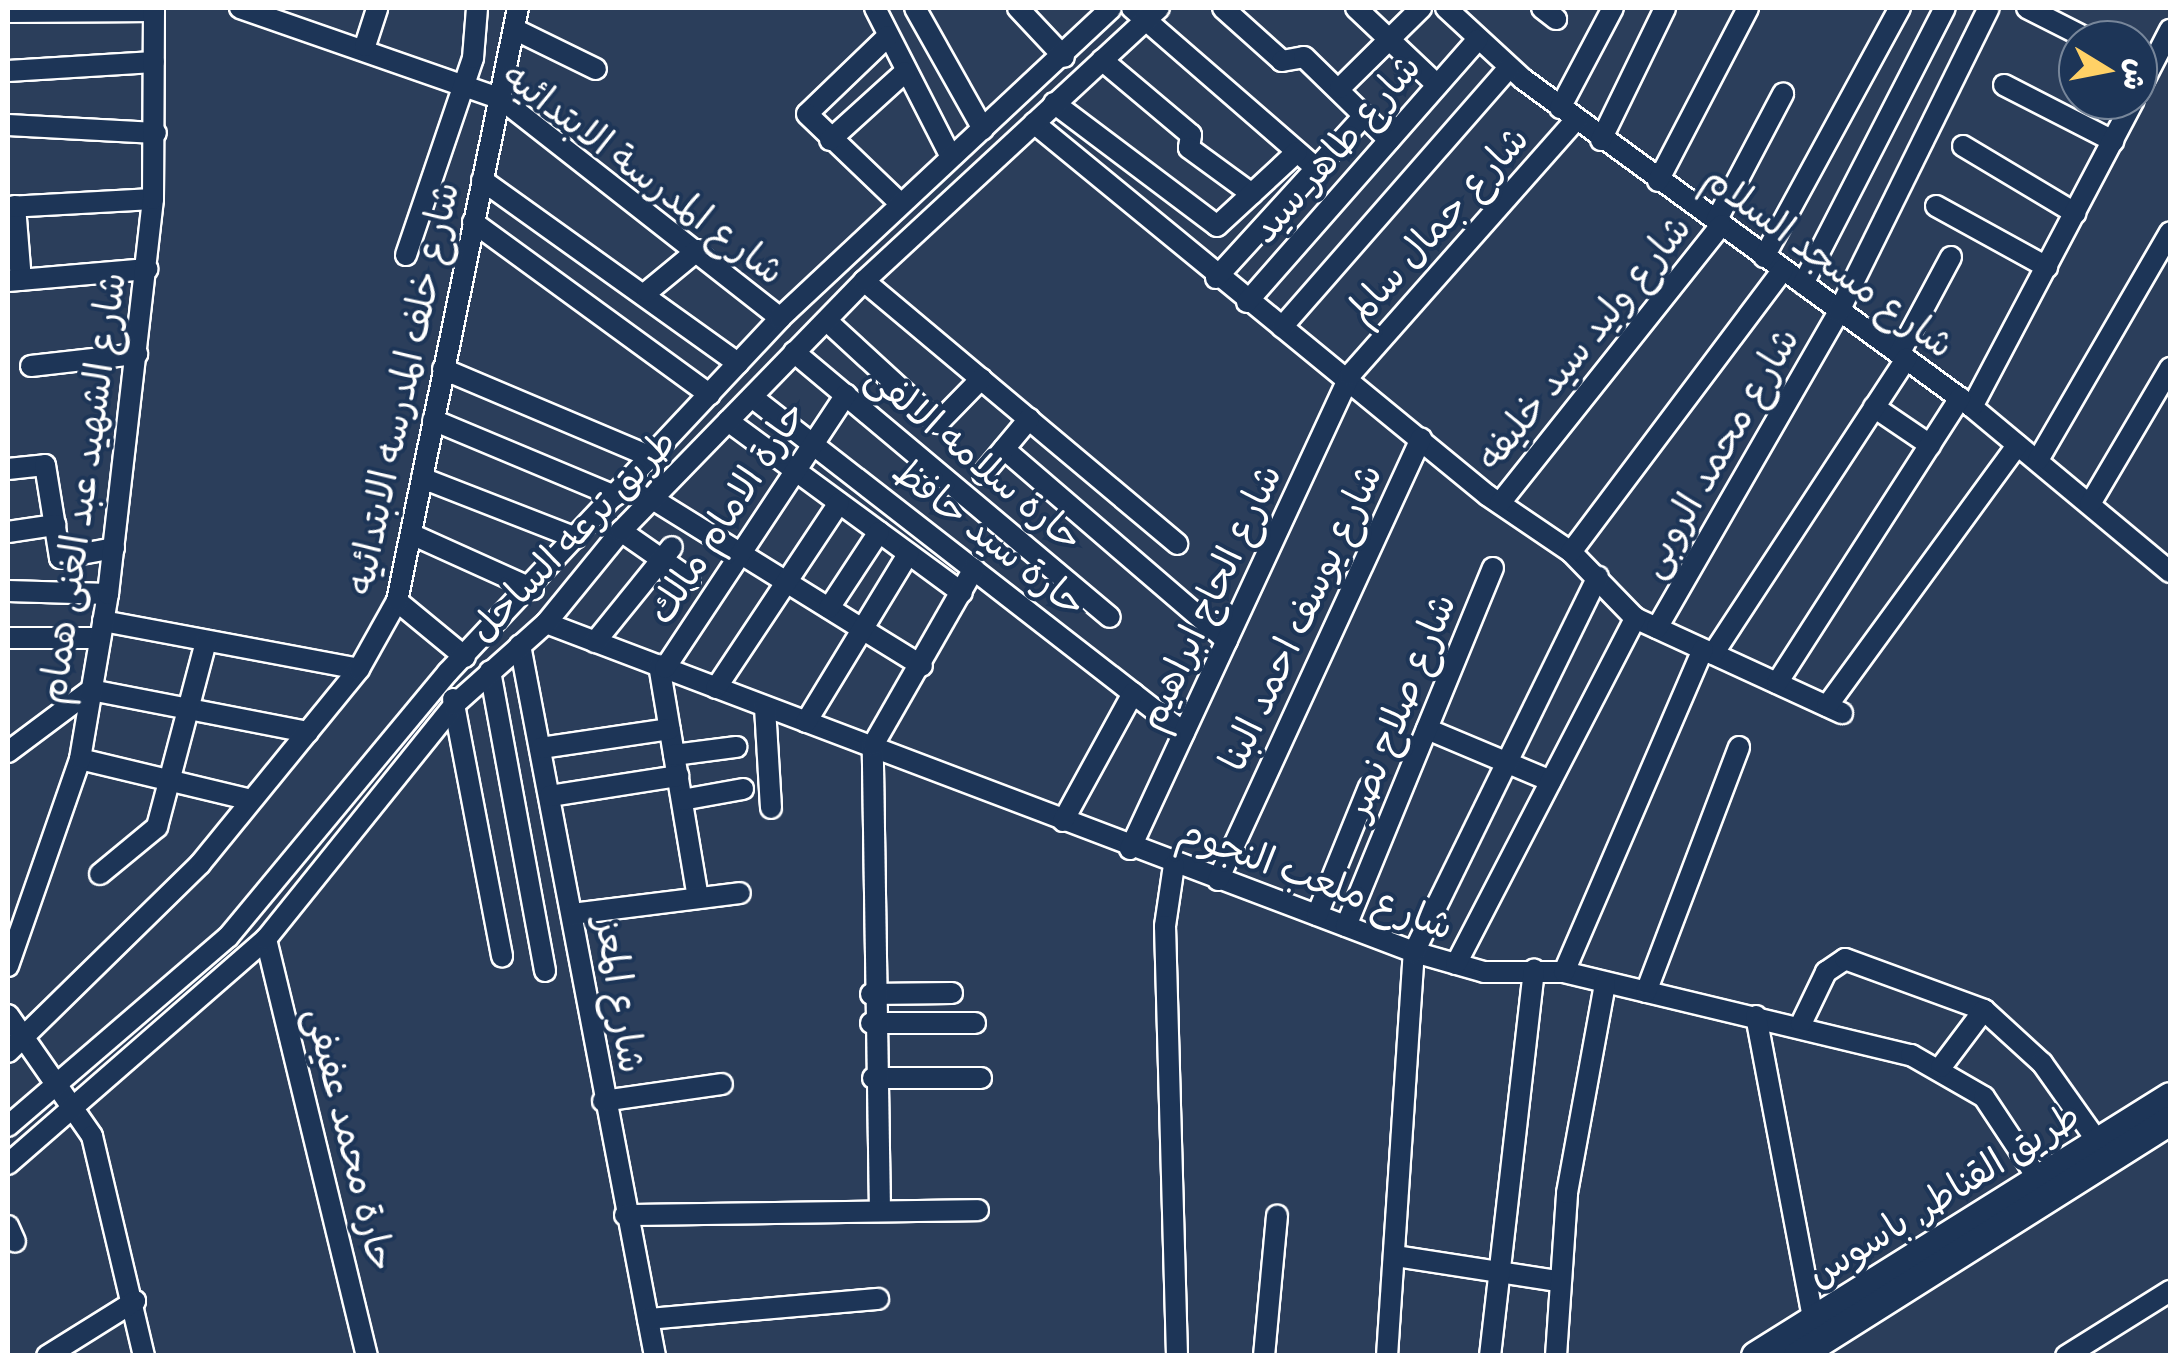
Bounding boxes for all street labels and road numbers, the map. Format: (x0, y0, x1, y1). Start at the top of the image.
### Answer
street label: شارع طاهر سيد (1240, 44, 1430, 252)
street label: شارع المدرسة الابتدائيه (494, 52, 794, 294)
street label: شارع جمال سالم (1336, 116, 1538, 332)
street label: شارع مسجد السلام (1695, 155, 1963, 367)
street label: شارع خلف المدرسه الابتدائيه (336, 177, 468, 599)
street label: شارع وليد سيد خليفه (1466, 205, 1700, 479)
street label: شارع الشهيد عبد الغنى همام (29, 269, 135, 707)
street label: شارع محمد الروبى (1628, 319, 1808, 585)
street label: حارة سلامه الالفى (857, 353, 1093, 561)
street label: حارة الامام مالك (637, 392, 815, 632)
street label: طريق ترعه الساحل (459, 419, 685, 651)
street label: حارة سيد حافظ (884, 447, 1096, 627)
street label: شارع يوسف احمد البنا (1209, 456, 1391, 778)
street label: شارع الحاج ابراهيم (1127, 457, 1291, 737)
street label: شارع صلاح نصر (1333, 586, 1465, 826)
street label: شارع ملعب النجوم (1172, 807, 1460, 949)
street label: شارع المعز (586, 914, 656, 1076)
street label: حارة محمد عفيفى (296, 1002, 406, 1276)
street label: طريق القناطر, باسوس (1798, 1092, 2088, 1296)

